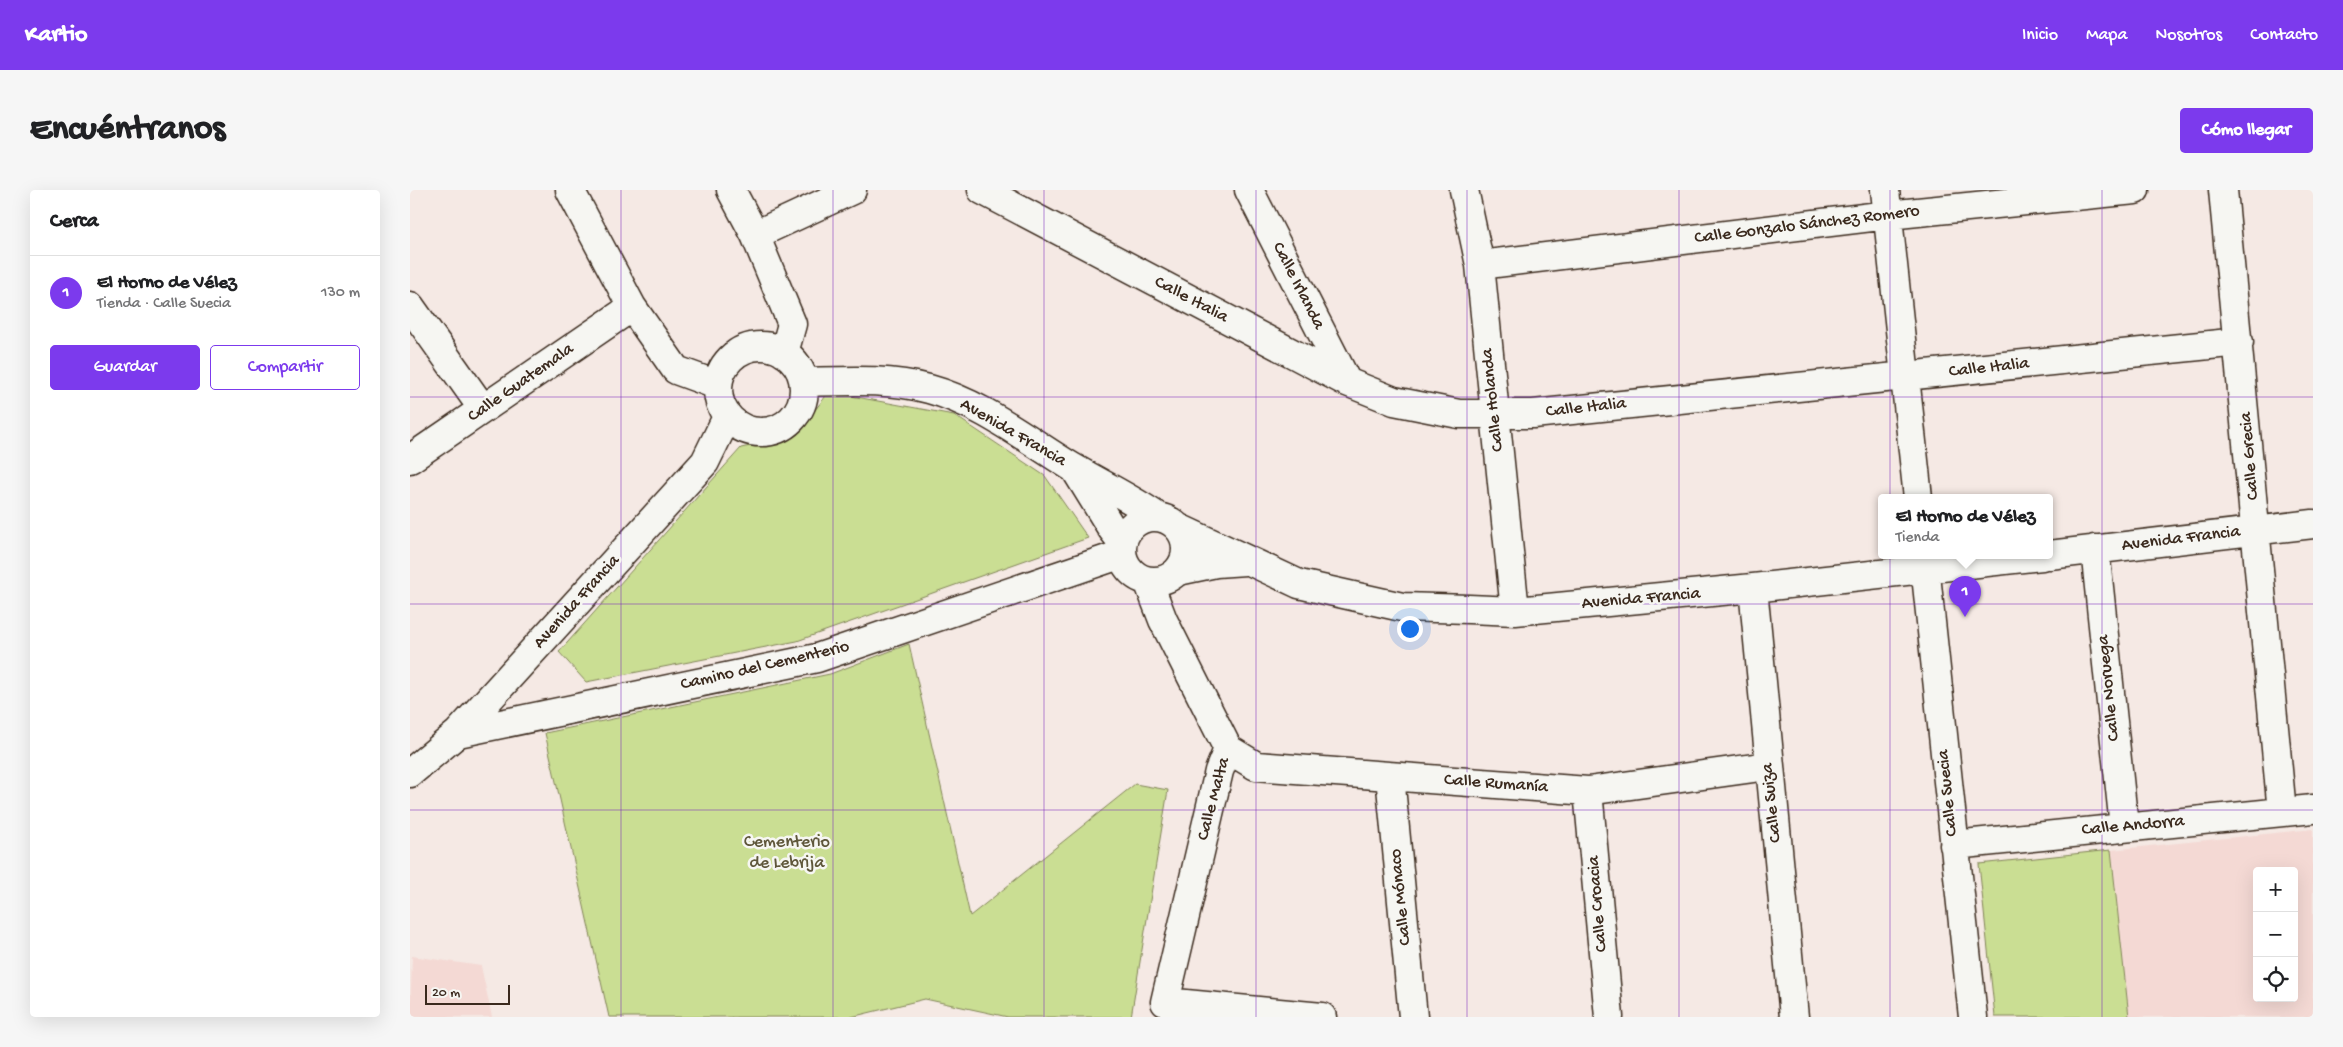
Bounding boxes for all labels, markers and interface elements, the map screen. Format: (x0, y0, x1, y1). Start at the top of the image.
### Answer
text: Kartio (25, 21, 88, 50)
text: Inicio (2022, 25, 2058, 46)
text: Mapa (2086, 25, 2127, 46)
text: Nosotros (2155, 25, 2222, 46)
text: Contacto (2250, 25, 2318, 46)
button: Cómo llegar (2180, 108, 2313, 153)
text: Encuéntranos (30, 110, 225, 151)
street label: Calle Gonzalo Sánchez Romero (1693, 201, 1921, 249)
text: Cerca (50, 210, 98, 235)
street label: Calle Irlanda (1267, 239, 1329, 334)
text: El Horno de Vélez (97, 272, 237, 295)
street label: Calle Italia (1150, 272, 1232, 329)
text: 1 (63, 284, 69, 303)
text: 130 m (321, 284, 360, 303)
text: Tienda · Calle Suecia (97, 295, 231, 314)
street label: Calle Guatemala (464, 338, 579, 427)
button: Guardar (50, 345, 200, 390)
button: Compartir (210, 345, 360, 390)
street label: Calle Holanda (1477, 346, 1509, 453)
street label: Calle Italia (1948, 353, 2031, 383)
street label: Calle Italia (1545, 393, 1628, 423)
street label: Avenida Francia (956, 394, 1071, 472)
street label: Calle Grecia (2236, 410, 2264, 501)
popup (1878, 494, 2053, 559)
text: El Horno de Vélez (1896, 506, 2035, 529)
street label: Avenida Francia (2121, 521, 2242, 557)
text: Tienda (1896, 529, 1939, 548)
street label: Avenida Francia (529, 550, 625, 653)
pin: 1 (1949, 576, 1981, 617)
street label: Avenida Francia (1581, 583, 1702, 615)
your location (1397, 616, 1423, 642)
street label: Calle Noruega (2093, 633, 2125, 742)
street label: Camino del Cementerio (679, 636, 851, 696)
street label: Calle Suecia (1933, 747, 1963, 838)
street label: Calle Malta (1193, 754, 1235, 843)
street label: Calle Suiza (1757, 761, 1787, 844)
street label: Calle Rumanía (1443, 770, 1550, 798)
street label: Calle Andorra (2081, 811, 2186, 841)
park label: Cementerio de Lebrija (744, 832, 830, 874)
street label: Calle Mónaco (1385, 848, 1417, 946)
street label: Calle Croacia (1583, 854, 1613, 953)
map controls (2253, 867, 2298, 1002)
button: + (2253, 867, 2298, 912)
button: − (2253, 912, 2298, 957)
button: locate (2253, 957, 2298, 1002)
scale bar (425, 982, 510, 1005)
text: 20 m (432, 985, 460, 1002)

